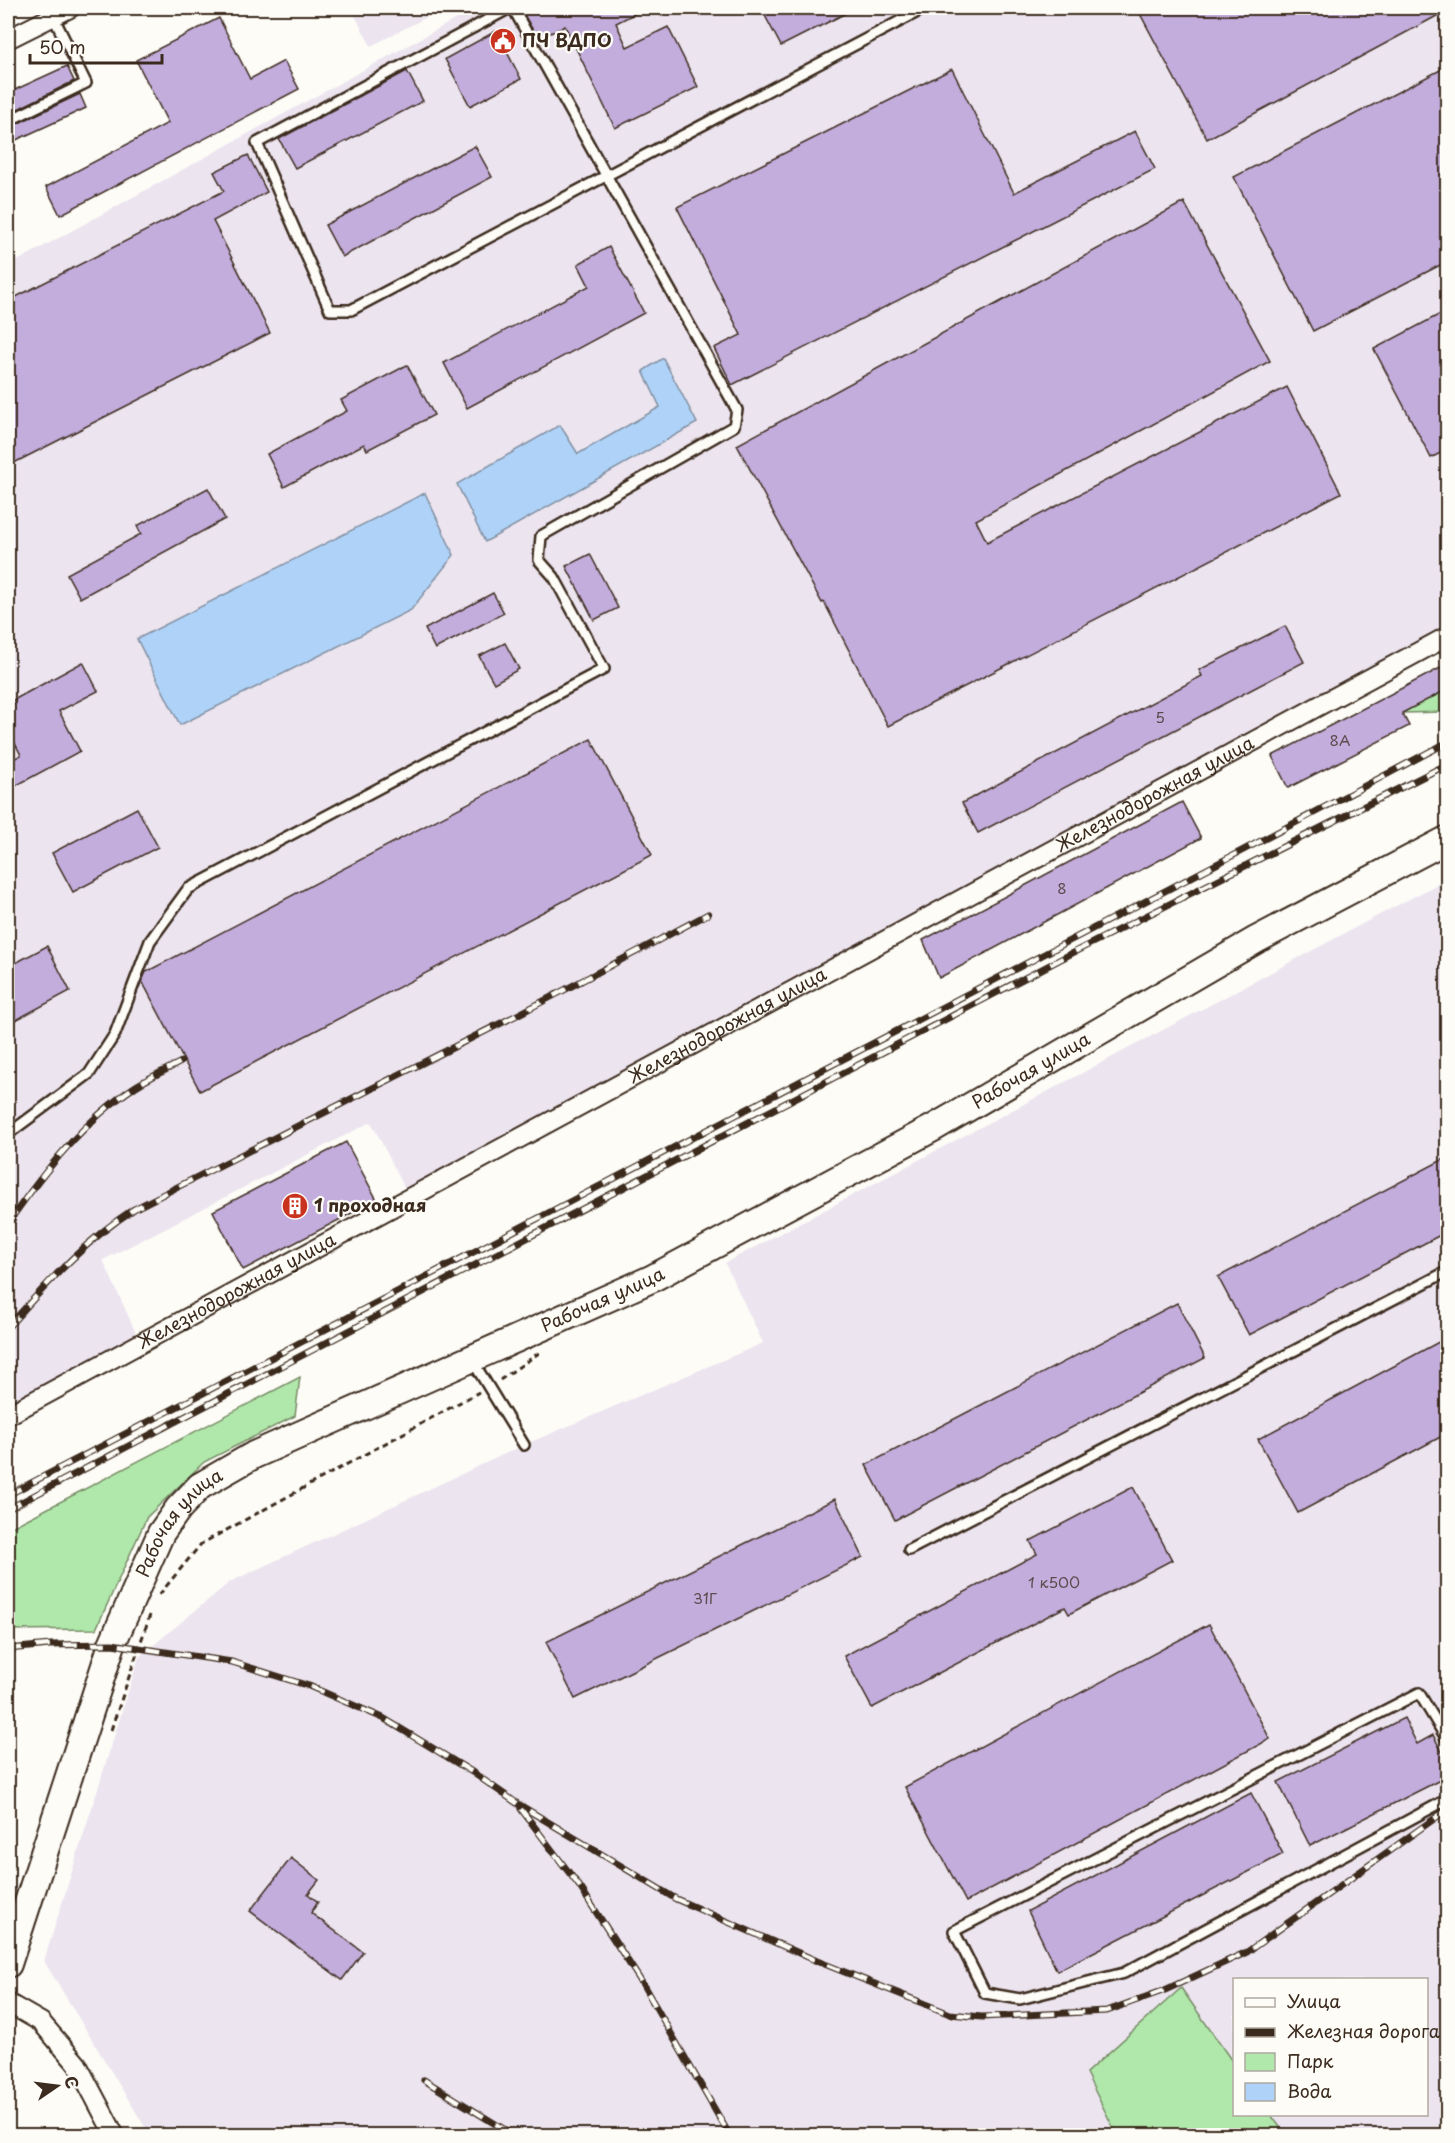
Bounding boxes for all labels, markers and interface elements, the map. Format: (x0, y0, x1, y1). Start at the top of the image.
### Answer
public building icon: ПЧ ВДПО (488, 26, 518, 56)
place label: ПЧ ВДПО (522, 26, 612, 53)
scale bar (30, 27, 162, 65)
text: 50 m (39, 33, 86, 60)
house number: 5 (1155, 705, 1165, 728)
street label: Железнодорожная улица (1050, 728, 1259, 858)
house number: 8А (1330, 728, 1350, 751)
house number: 8 (1057, 876, 1067, 899)
street label: Железнодорожная улица (623, 959, 831, 1089)
street label: Рабочая улица (966, 1024, 1095, 1115)
building icon: 1 проходная (280, 1191, 310, 1221)
place label: 1 проходная (314, 1191, 426, 1218)
street label: Железнодорожная улица (132, 1225, 341, 1355)
street label: Рабочая улица (536, 1259, 669, 1338)
street label: Рабочая улица (128, 1461, 228, 1581)
house number: 1 к500 (1028, 1570, 1080, 1593)
house number: 31Г (693, 1586, 718, 1609)
legend (1233, 1978, 1428, 2116)
text: Улица (1287, 1987, 1341, 2014)
text: Железная дорога (1287, 2017, 1441, 2044)
text: Парк (1287, 2047, 1334, 2074)
north arrow (27, 2056, 87, 2116)
text: С (59, 2073, 86, 2091)
text: Вода (1287, 2077, 1332, 2104)

